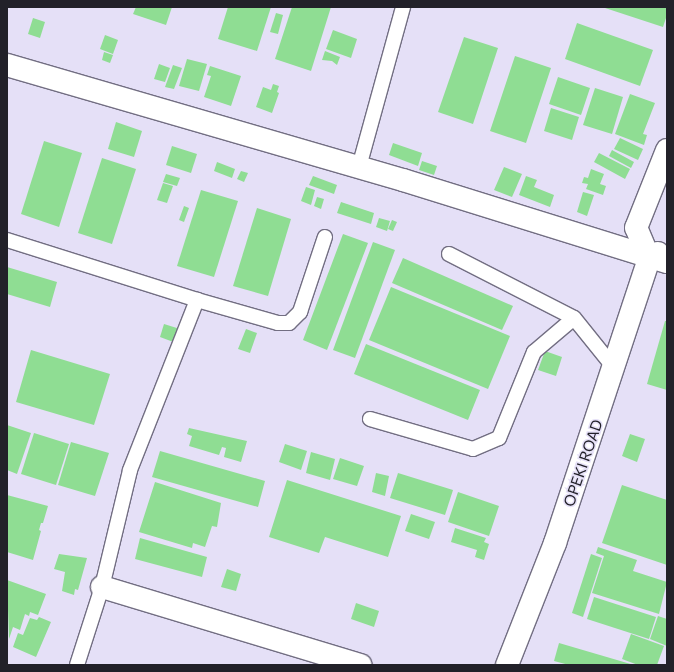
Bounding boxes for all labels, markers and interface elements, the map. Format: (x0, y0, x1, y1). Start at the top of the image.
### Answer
street label: OPEKI ROAD (560, 417, 606, 509)

